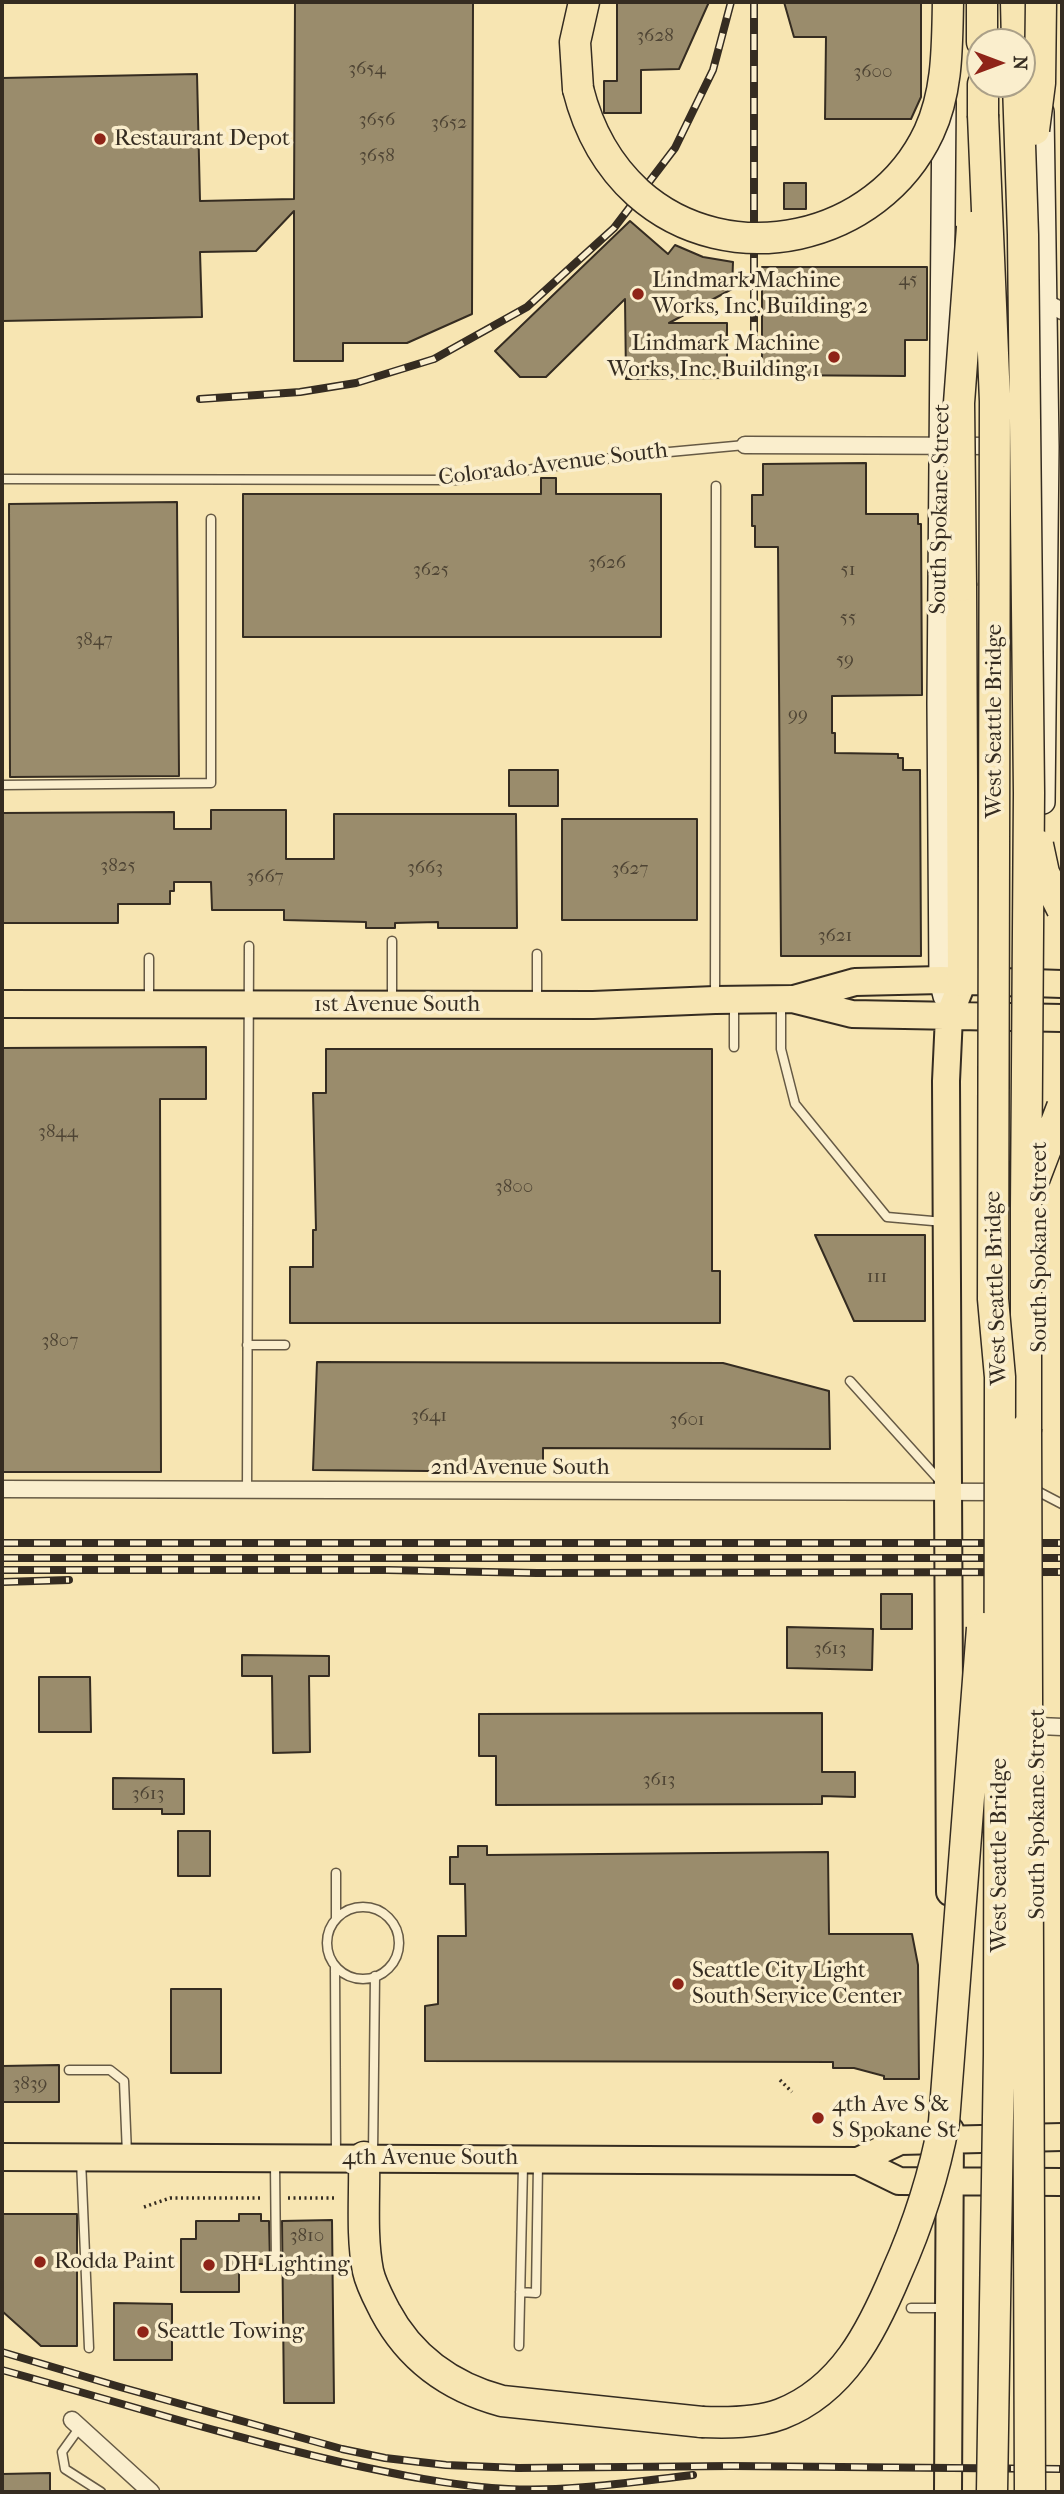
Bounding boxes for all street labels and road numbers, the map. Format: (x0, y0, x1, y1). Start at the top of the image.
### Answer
street label: South Spokane Street (925, 403, 957, 615)
street label: Colorado Avenue South (437, 437, 669, 493)
street label: West Seattle Bridge (981, 624, 1009, 818)
street label: 1st Avenue South (314, 991, 480, 1019)
street label: South Spokane Street (1026, 1142, 1054, 1352)
street label: West Seattle Bridge (980, 1190, 1014, 1386)
street label: 2nd Avenue South (430, 1454, 610, 1482)
street label: South Spokane Street (1024, 1709, 1052, 1919)
street label: West Seattle Bridge (986, 1758, 1014, 1952)
street label: 4th Avenue South (342, 2144, 518, 2172)

